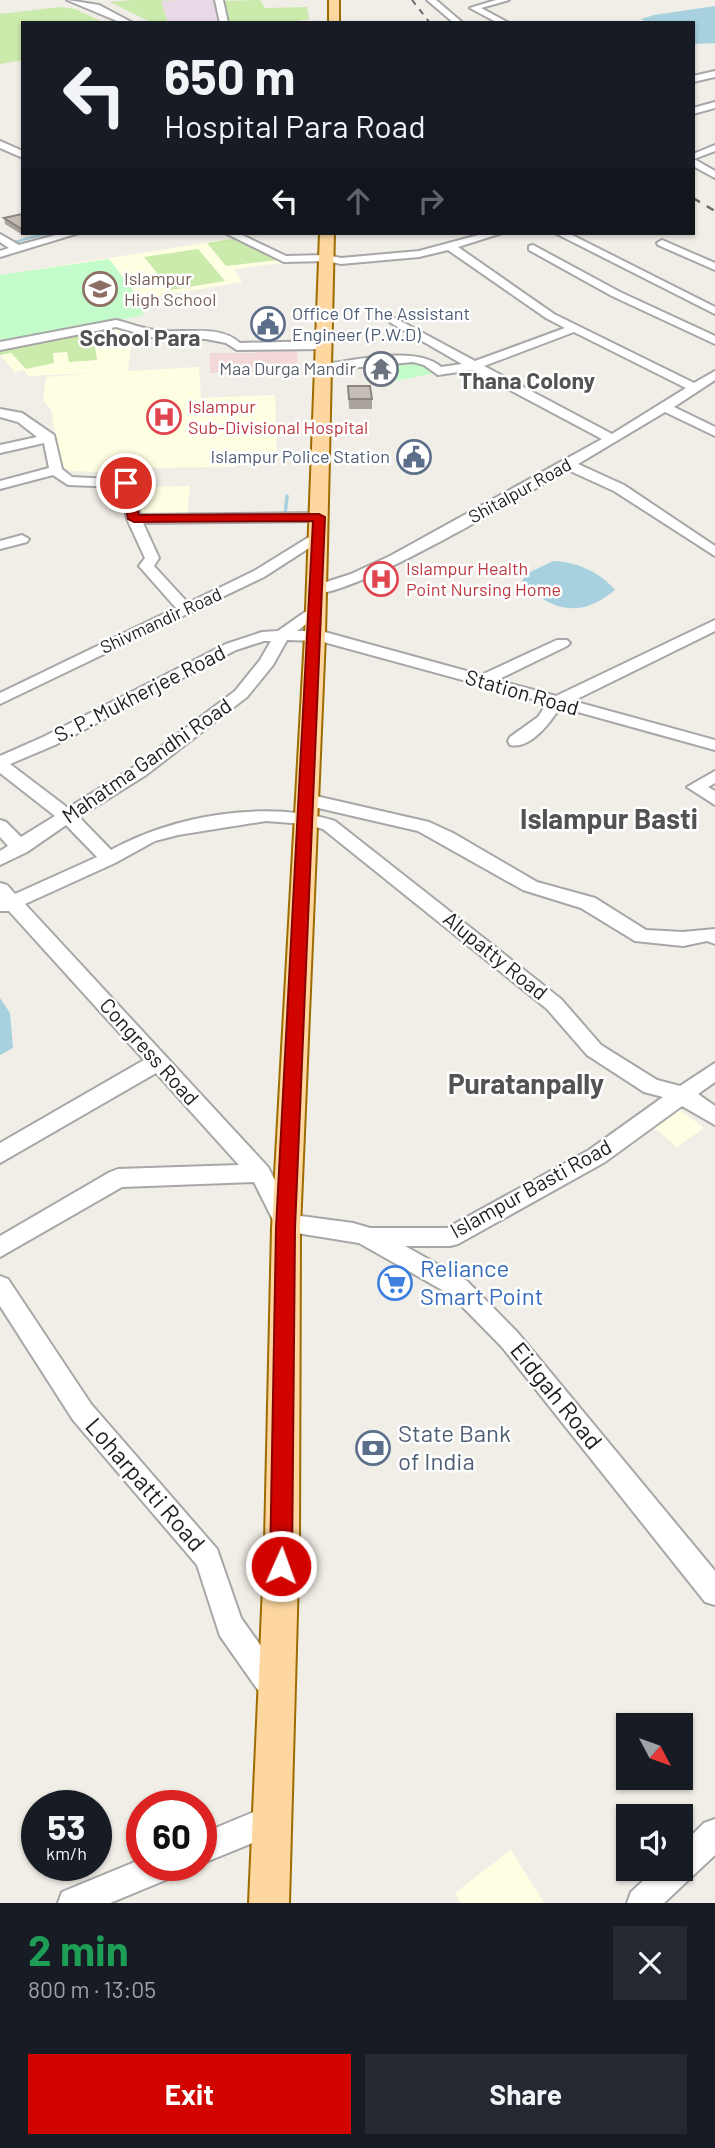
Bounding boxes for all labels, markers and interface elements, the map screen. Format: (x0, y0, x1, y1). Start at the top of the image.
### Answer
text: 650 m (164, 46, 295, 105)
icon: left (49, 49, 140, 140)
text: Hospital Para Road (164, 106, 426, 144)
icon: left (266, 182, 304, 220)
icon: ahead (339, 182, 377, 220)
icon: right (412, 182, 450, 220)
place label: Islampur High School (124, 267, 217, 310)
school or university icon: Islampur High School (81, 270, 119, 308)
place label: Office Of The Assistant Engineer (P.W.D) (292, 302, 470, 345)
public building icon: Office Of The Assistant Engineer (P.W.D) (249, 305, 287, 343)
district label: School Para (80, 323, 200, 351)
temple icon: Maa Durga Mandir (362, 350, 400, 388)
place label: Maa Durga Mandir (219, 357, 356, 379)
district label: Thana Colony (459, 366, 596, 394)
place label: Islampur Sub-Divisional Hospital (188, 395, 368, 438)
hospital icon: Islampur Sub-Divisional Hospital (145, 398, 183, 436)
public building icon: Islampur Police Station (395, 438, 433, 476)
place label: Islampur Police Station (211, 445, 390, 467)
pin (96, 453, 156, 513)
street label: Shitalpur Road (464, 453, 575, 527)
icon: arrive (107, 464, 145, 502)
place label: Islampur Health Point Nursing Home (406, 557, 561, 600)
hospital icon: Islampur Health Point Nursing Home (362, 560, 400, 598)
street label: Shivmandir Road (96, 582, 225, 658)
street label: S. P. Mukherjee Road (50, 639, 229, 747)
street label: Station Road (463, 663, 582, 720)
street label: Mahatma Gandhi Road (57, 692, 236, 828)
district label: Islampur Basti (520, 801, 698, 835)
street label: Alupatty Road (439, 905, 553, 1004)
street label: Congress Road (95, 992, 205, 1110)
district label: Puratanpally (448, 1066, 604, 1100)
street label: Islampur Basti Road (445, 1133, 615, 1242)
place label: Reliance Smart Point (420, 1253, 543, 1310)
supermarket icon: Reliance Smart Point (376, 1264, 414, 1302)
street label: Eidgah Road (505, 1336, 609, 1455)
street label: Loharpatti Road (80, 1411, 212, 1557)
place label: State Bank of India (398, 1418, 511, 1475)
bank icon: State Bank of India (354, 1429, 392, 1467)
position arrow (244, 1529, 318, 1603)
north arrow (616, 1713, 693, 1790)
map controls (616, 1713, 693, 1881)
speed limit sign: 60 (126, 1790, 217, 1881)
button: sound (616, 1804, 693, 1881)
text: 53 (48, 1805, 85, 1847)
text: km/h (46, 1842, 87, 1864)
text: 2 min (28, 1924, 129, 1974)
button: close (613, 1926, 687, 2000)
text: 800 m · 13:05 (28, 1975, 156, 2003)
button: Exit (28, 2054, 351, 2134)
button: Share (365, 2054, 687, 2134)

